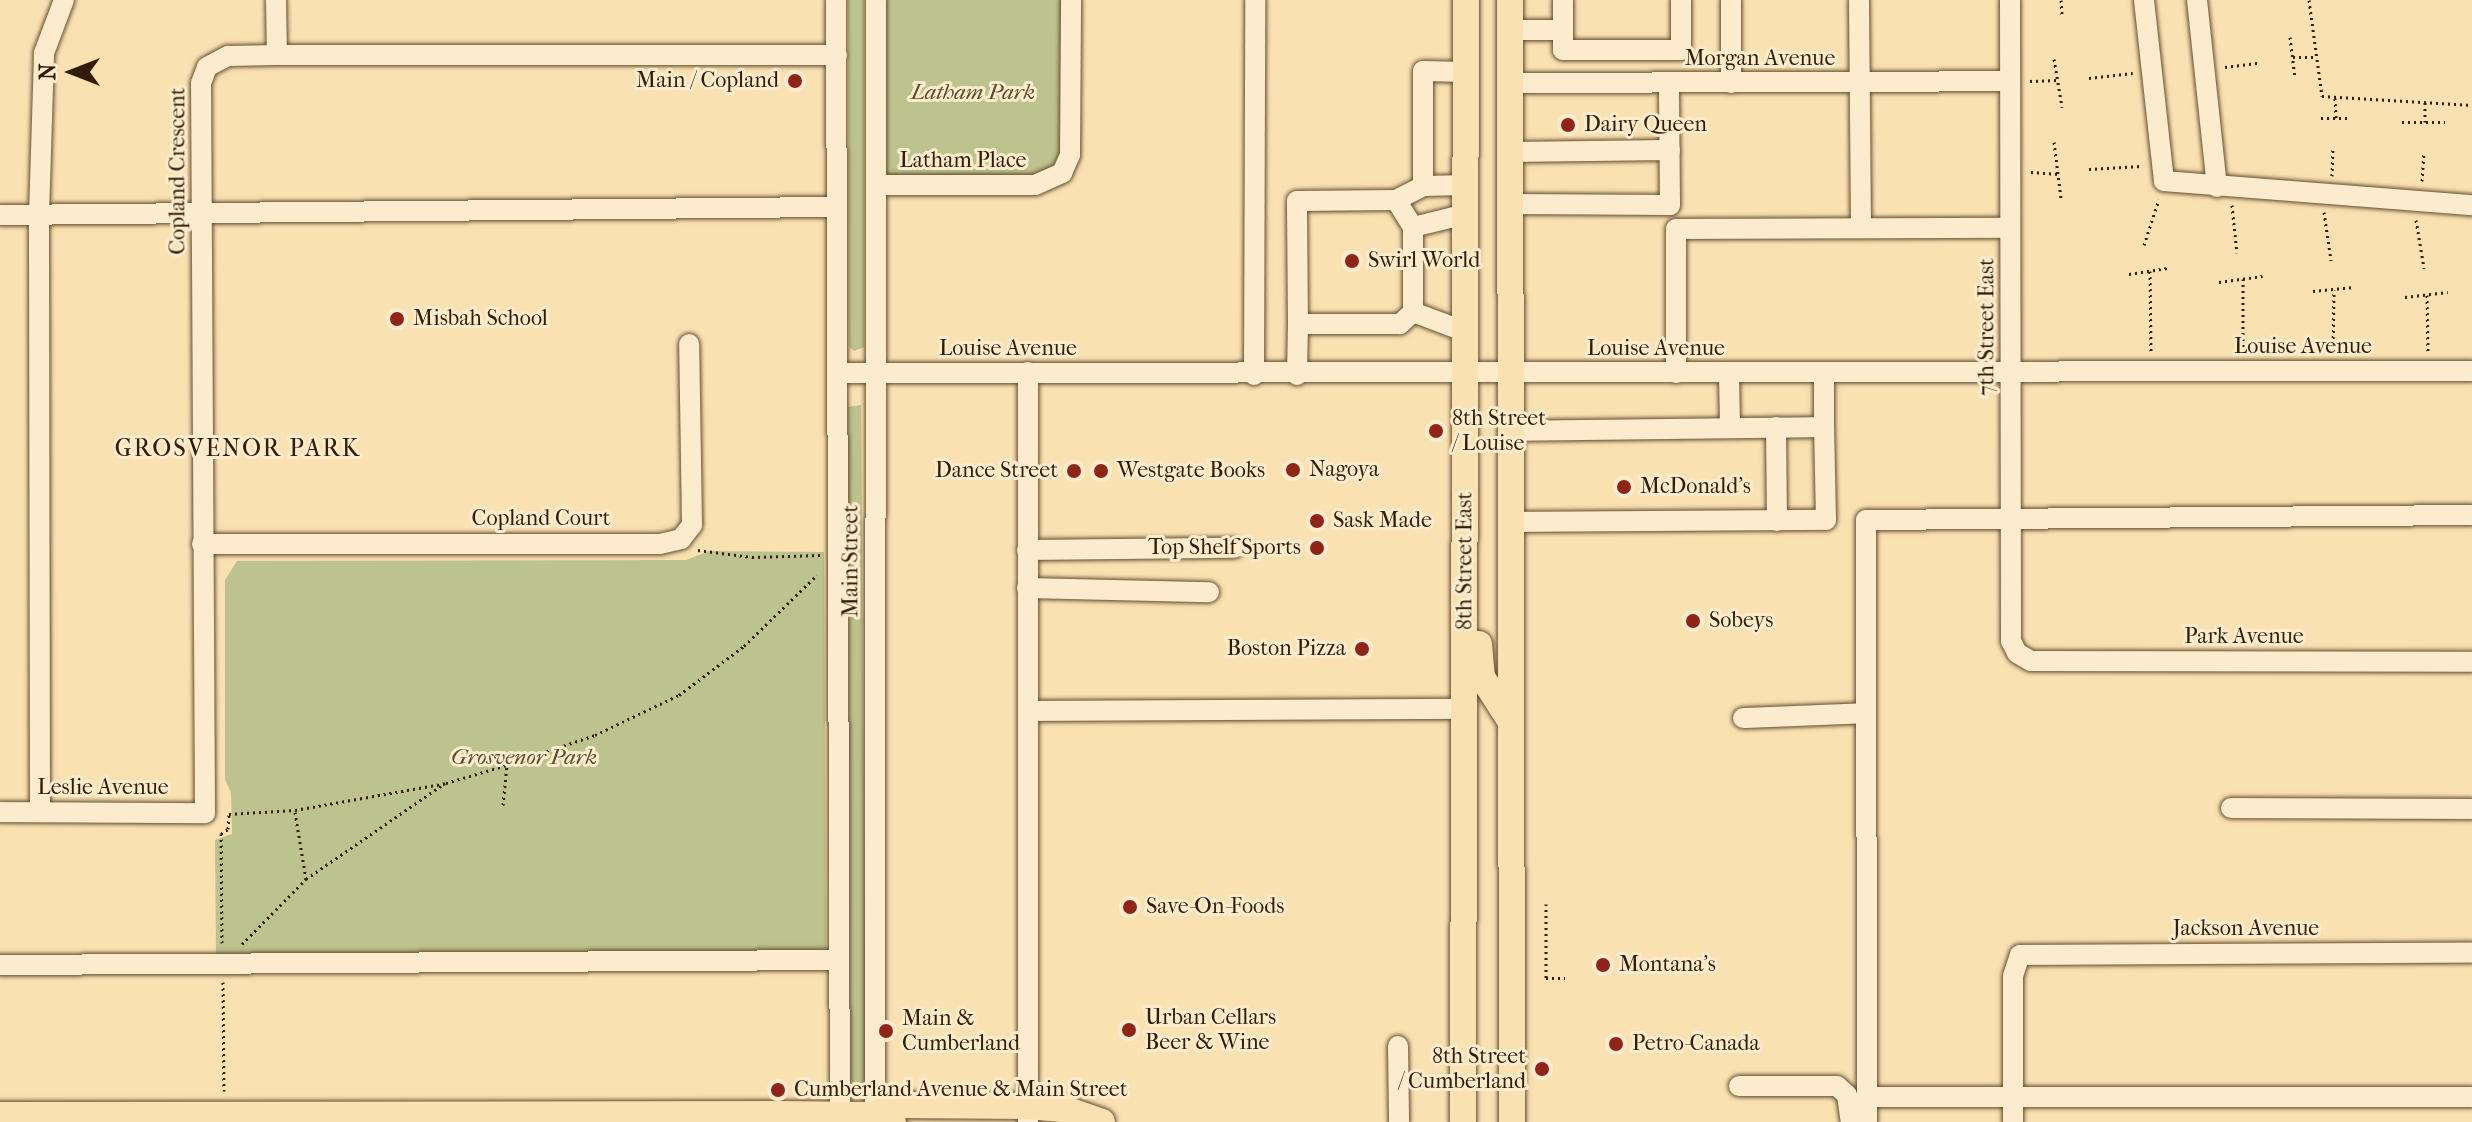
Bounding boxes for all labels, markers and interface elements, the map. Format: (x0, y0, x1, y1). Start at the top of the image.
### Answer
north arrow (32, 32, 112, 112)
street label: Morgan Avenue (1685, 46, 1835, 72)
text: N (35, 64, 61, 80)
place label: Main / Copland (636, 68, 779, 94)
marker: Main / Copland (786, 72, 804, 90)
park label: Latham Park (911, 80, 1035, 106)
street label: Copland Crescent (165, 87, 191, 255)
place label: Dairy Queen (1584, 112, 1707, 138)
marker: Dairy Queen (1559, 116, 1577, 134)
street label: Latham Place (899, 148, 1027, 174)
place label: Swirl World (1368, 248, 1480, 274)
marker: Swirl World (1343, 252, 1361, 270)
street label: 7th Street East (1974, 258, 2000, 396)
place label: Misbah School (413, 306, 548, 332)
marker: Misbah School (388, 310, 406, 328)
street label: Louise Avenue (2234, 334, 2372, 360)
street label: Louise Avenue (939, 336, 1077, 362)
street label: Louise Avenue (1587, 336, 1725, 362)
place label: 8th Street / Louise (1452, 405, 1546, 456)
marker: 8th Street / Louise (1427, 422, 1445, 440)
district label: GROSVENOR PARK (115, 435, 361, 463)
place label: Nagoya (1309, 457, 1379, 483)
place label: Dance Street (935, 458, 1058, 484)
place label: Westgate Books (1117, 458, 1265, 484)
marker: Nagoya (1284, 461, 1302, 479)
marker: Dance Street (1065, 462, 1083, 480)
marker: Westgate Books (1092, 462, 1110, 480)
place label: McDonald's (1640, 474, 1751, 500)
marker: McDonald's (1615, 478, 1633, 496)
street label: 8th Street East (1452, 492, 1478, 630)
street label: Main Street (838, 505, 864, 617)
street label: Copland Court (472, 506, 610, 532)
place label: Sask Made (1333, 508, 1432, 534)
marker: Sask Made (1308, 512, 1326, 530)
place label: Top Shelf Sports (1148, 535, 1301, 561)
marker: Top Shelf Sports (1308, 539, 1326, 557)
place label: Sobeys (1709, 608, 1773, 634)
marker: Sobeys (1684, 612, 1702, 630)
street label: Park Avenue (2184, 624, 2304, 650)
place label: Boston Pizza (1227, 636, 1346, 662)
marker: Boston Pizza (1353, 640, 1371, 658)
park label: Grosvenor Park (451, 745, 597, 771)
street label: Leslie Avenue (37, 775, 169, 801)
place label: Save-On-Foods (1146, 894, 1284, 920)
marker: Save-On-Foods (1121, 898, 1139, 916)
street label: Jackson Avenue (2173, 916, 2319, 942)
place label: Montana's (1619, 952, 1716, 978)
marker: Montana's (1594, 956, 1612, 974)
place label: Urban Cellars Beer & Wine (1145, 1004, 1276, 1056)
place label: Main & Cumberland (902, 1005, 1020, 1056)
marker: Urban Cellars Beer & Wine (1120, 1021, 1138, 1039)
marker: Main & Cumberland (877, 1022, 895, 1040)
place label: Petro-Canada (1632, 1031, 1760, 1057)
marker: Petro-Canada (1607, 1035, 1625, 1053)
place label: 8th Street / Cumberland (1398, 1043, 1526, 1094)
marker: 8th Street / Cumberland (1533, 1060, 1551, 1078)
place label: Cumberland Avenue & Main Street (794, 1077, 1128, 1103)
marker: Cumberland Avenue & Main Street (769, 1081, 787, 1099)

